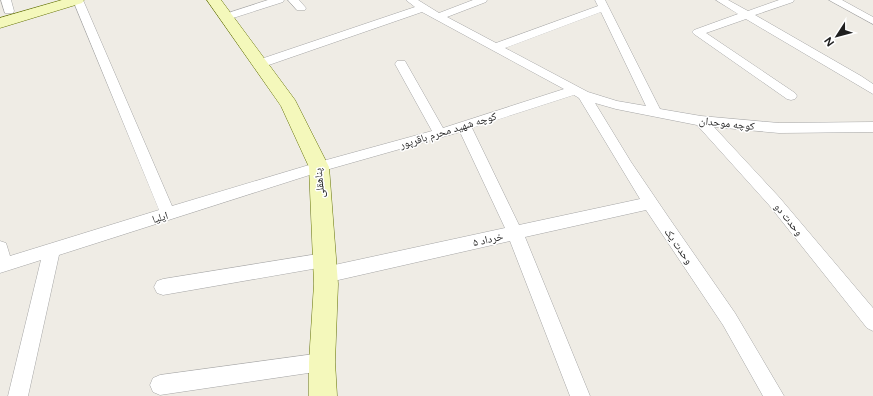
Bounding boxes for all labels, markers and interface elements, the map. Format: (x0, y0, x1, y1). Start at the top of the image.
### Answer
north arrow (817, 16, 857, 56)
text: N (822, 34, 837, 49)
street label: کوچه شهید محرم باقرپور (397, 109, 499, 152)
street label: کوچه موحدان (698, 114, 756, 133)
street label: پناهقلی (311, 167, 328, 198)
street label: وحدت دو (772, 200, 806, 238)
street label: ایلیا (151, 209, 170, 226)
street label: وحدت یک (662, 226, 696, 267)
street label: خرداد ۵ (472, 230, 505, 249)

